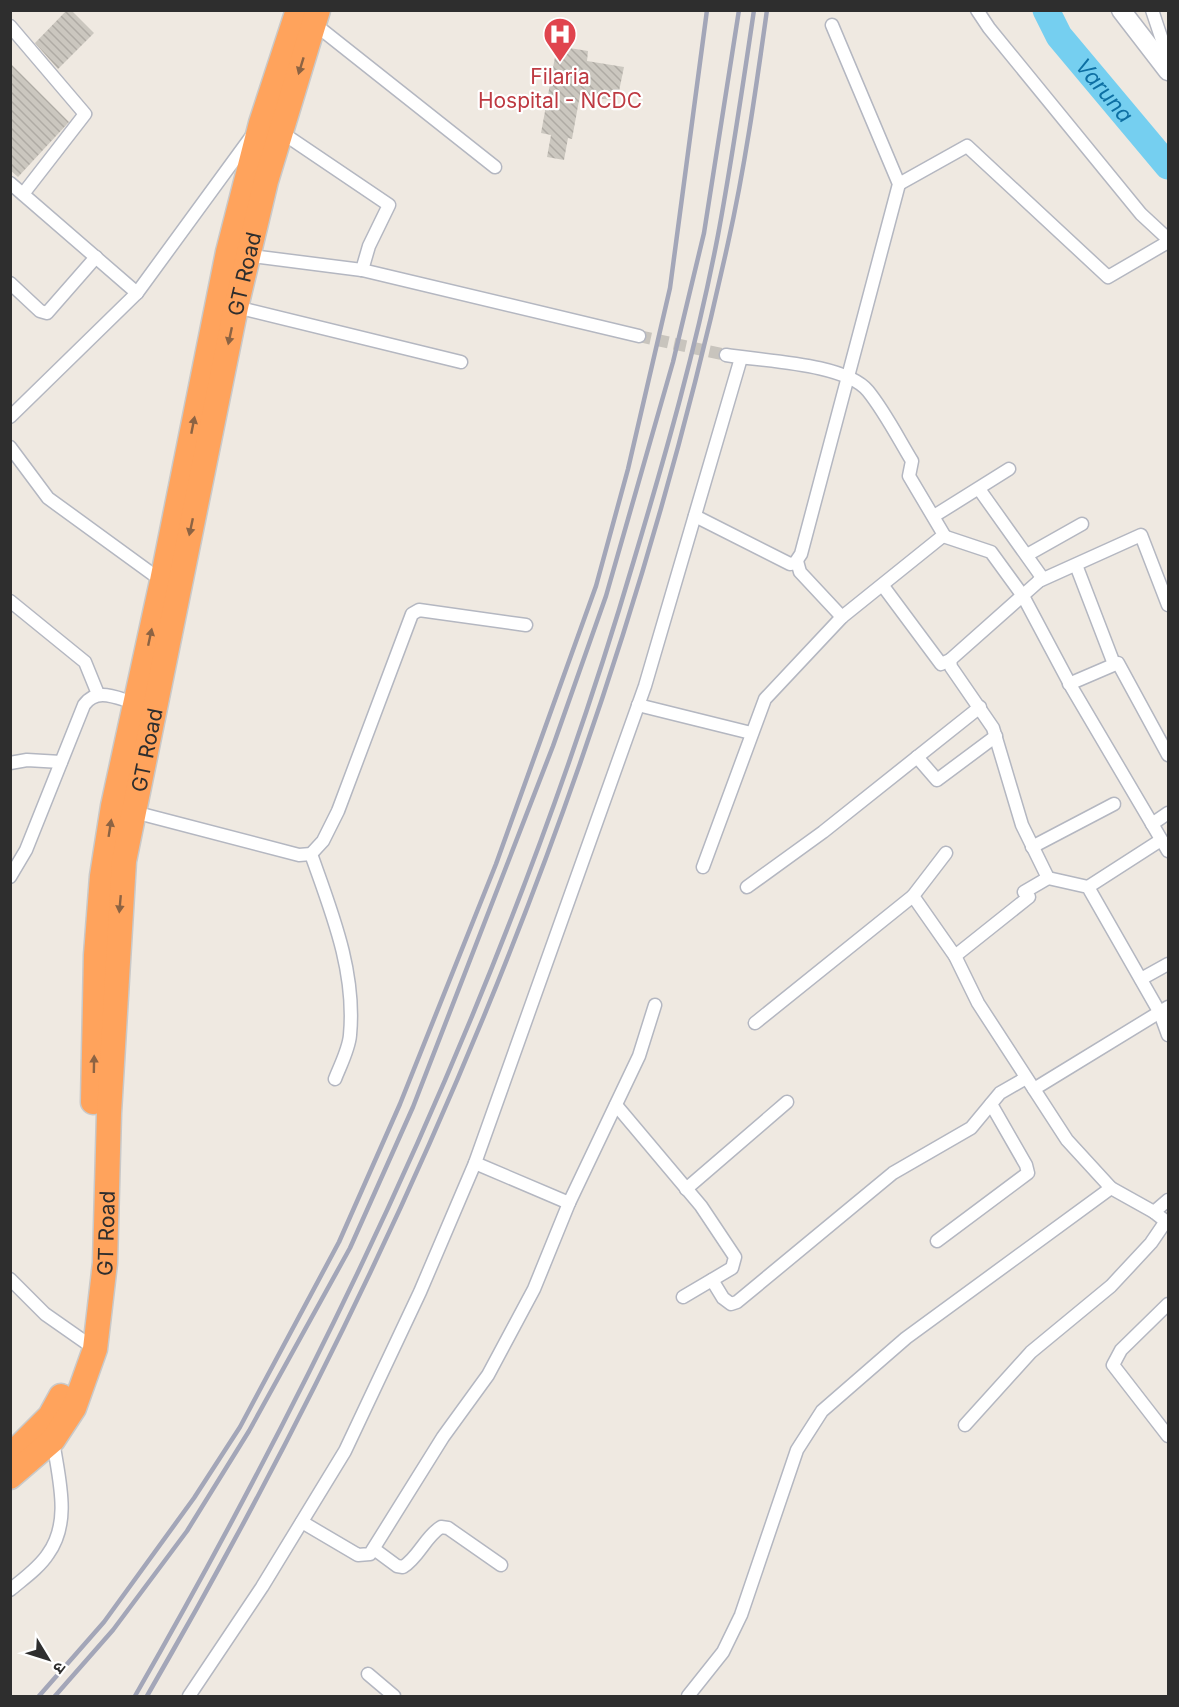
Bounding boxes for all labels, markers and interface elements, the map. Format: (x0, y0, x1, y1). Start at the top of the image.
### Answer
hospital icon: Filaria Hospital - NCDC (542, 16, 578, 63)
water label: Varuna (1070, 53, 1139, 128)
one-way arrow (296, 57, 305, 75)
place label: Filaria Hospital - NCDC (478, 64, 642, 113)
street label: GT Road (222, 230, 266, 318)
one-way arrow (225, 327, 234, 346)
one-way arrow (189, 415, 198, 434)
one-way arrow (186, 518, 195, 537)
one-way arrow (146, 627, 155, 646)
street label: GT Road (126, 706, 167, 794)
one-way arrow (106, 818, 115, 837)
one-way arrow (115, 895, 125, 914)
one-way arrow (89, 1054, 99, 1073)
street label: GT Road (91, 1190, 119, 1277)
north arrow (18, 1629, 78, 1689)
text: उ (49, 1658, 71, 1679)

